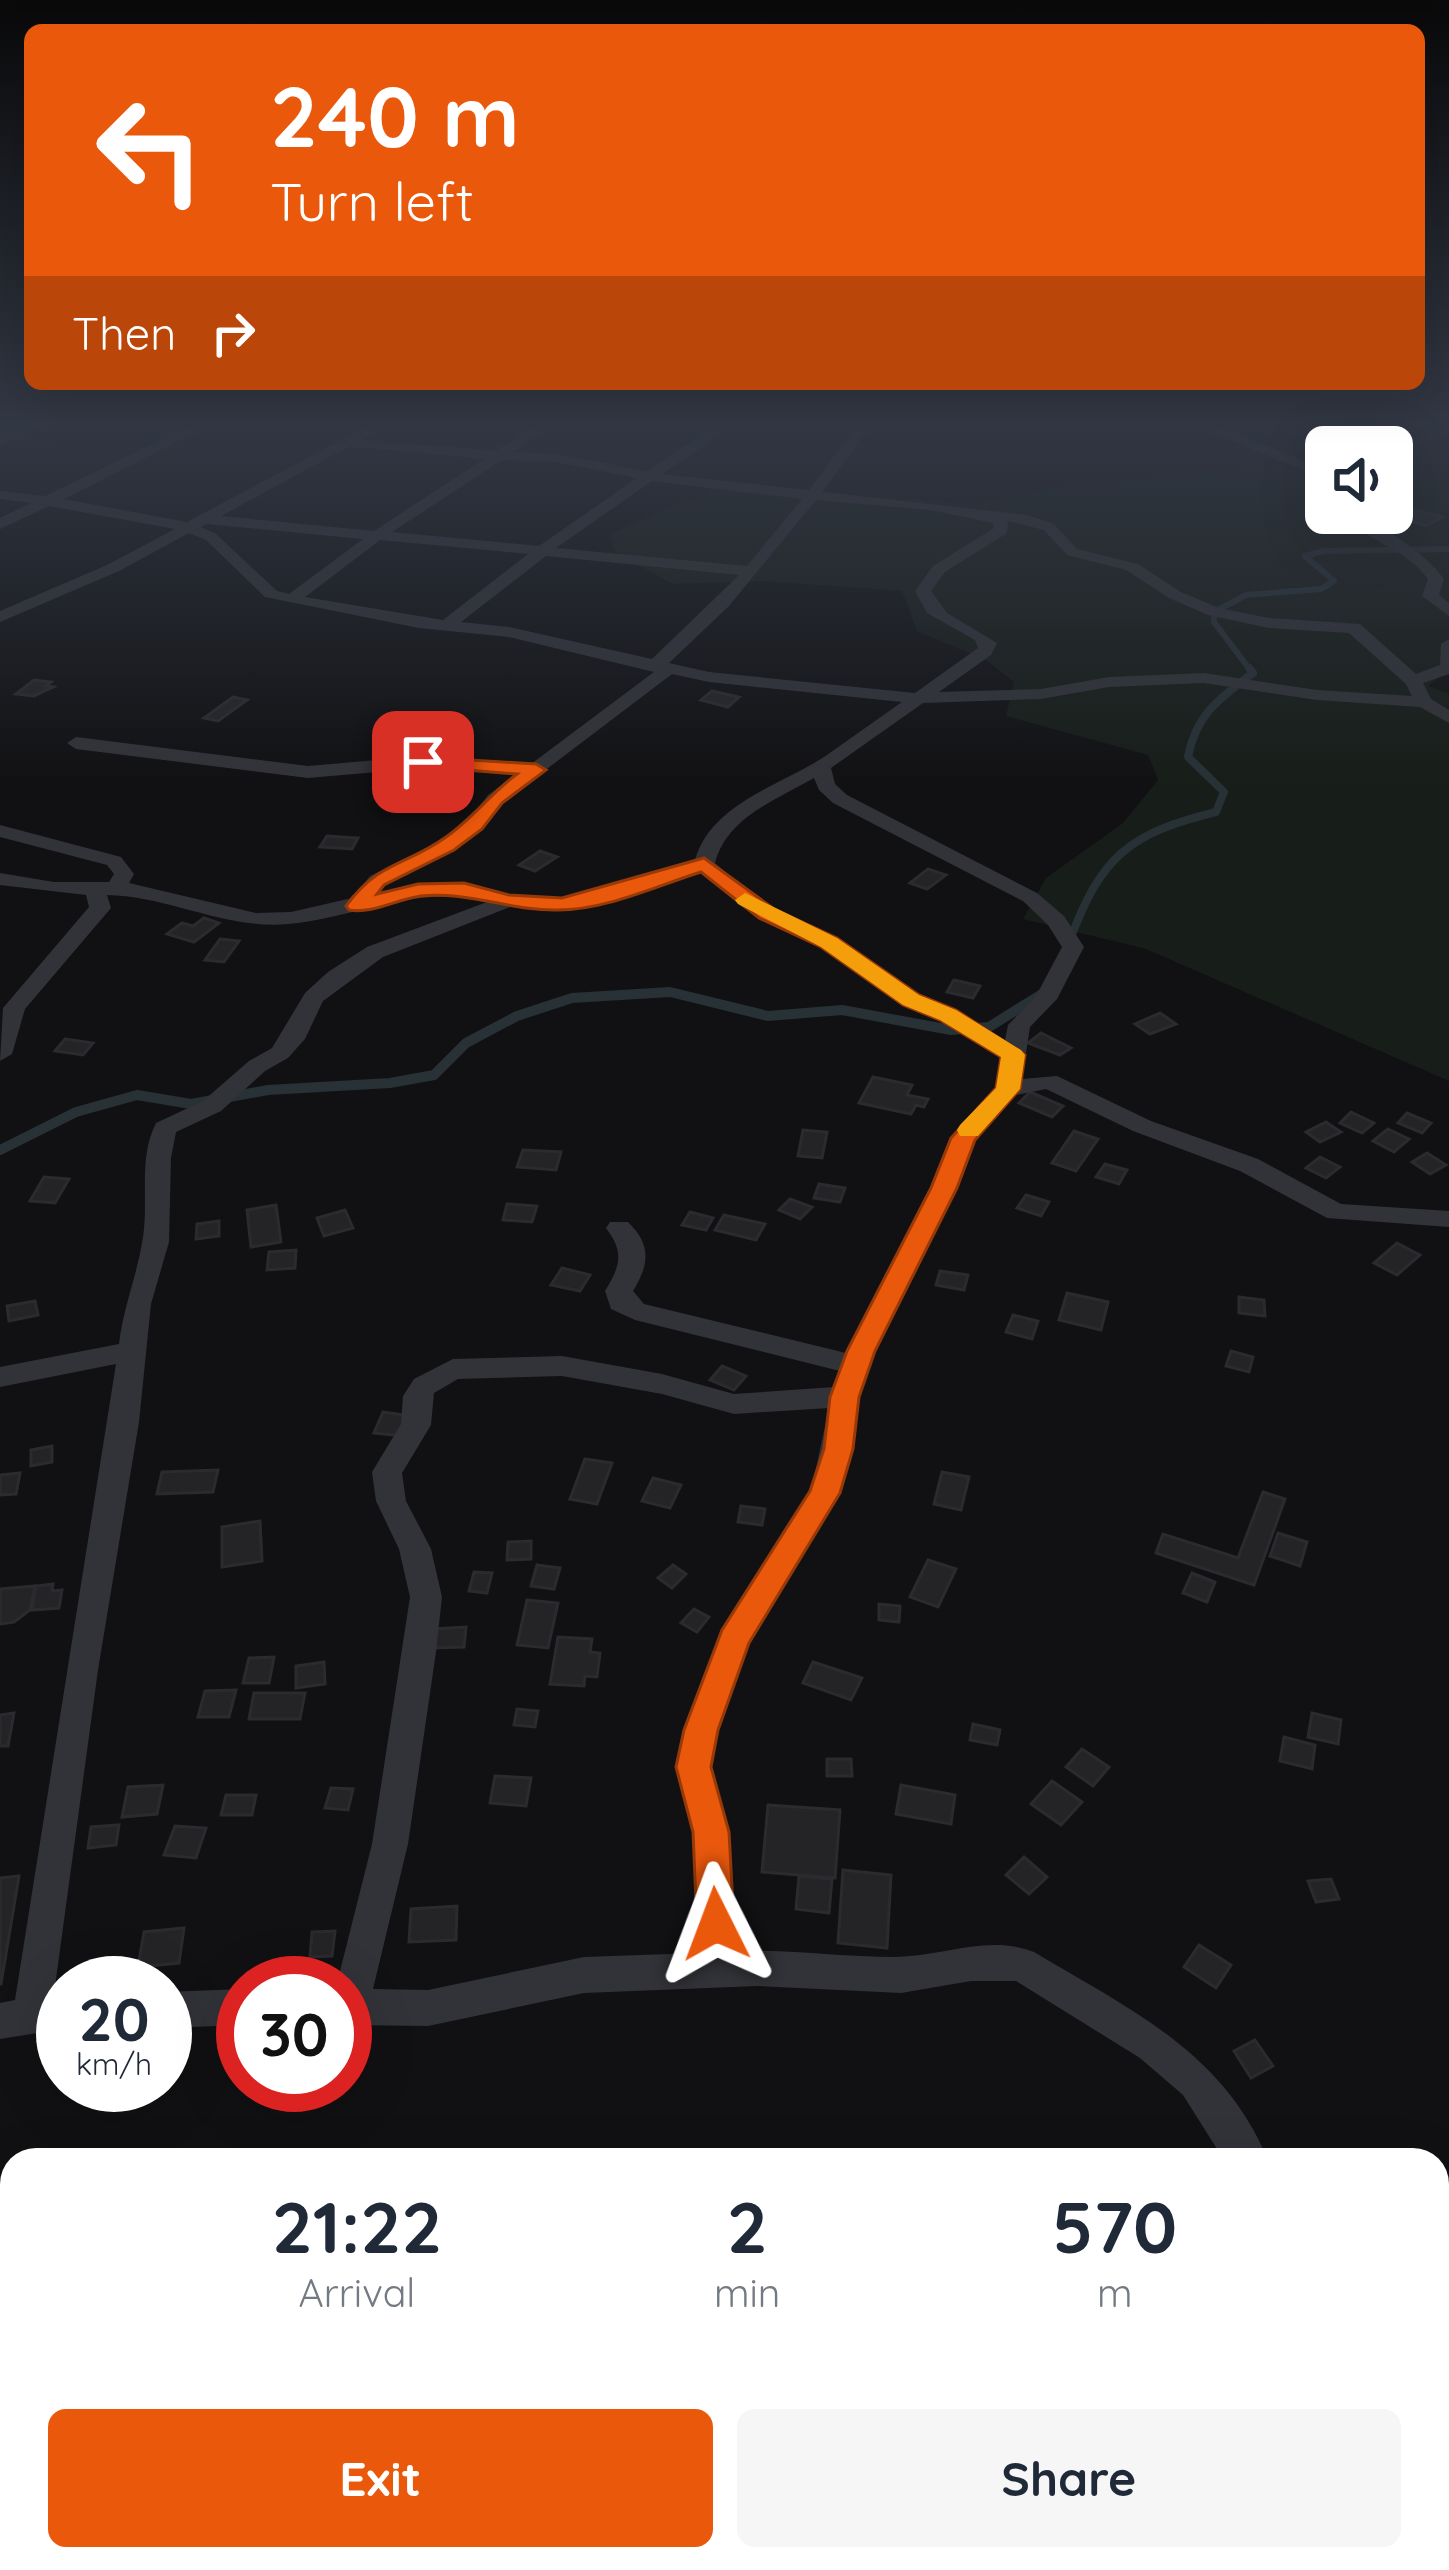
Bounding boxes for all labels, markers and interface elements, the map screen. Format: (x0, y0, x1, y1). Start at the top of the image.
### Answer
text: 240 m (270, 63, 520, 168)
icon: left (72, 72, 228, 228)
text: Turn left (270, 167, 474, 235)
icon: right (200, 300, 266, 366)
text: Then (72, 305, 176, 361)
map controls (1305, 426, 1413, 534)
button: sound (1305, 426, 1413, 534)
pin (372, 711, 474, 813)
icon: arrive (390, 729, 456, 795)
position arrow (653, 1861, 779, 1987)
speed limit sign: 30 (216, 1956, 372, 2112)
text: 20 (79, 1981, 149, 2056)
text: km/h (76, 2045, 152, 2083)
text: 21:22 (272, 2181, 442, 2271)
text: 2 (727, 2181, 768, 2271)
text: 570 (1052, 2181, 1177, 2271)
text: Arrival (299, 2268, 415, 2317)
text: min (714, 2268, 780, 2317)
text: m (1097, 2268, 1132, 2317)
button: Exit (48, 2409, 713, 2547)
button: Share (737, 2409, 1401, 2547)

